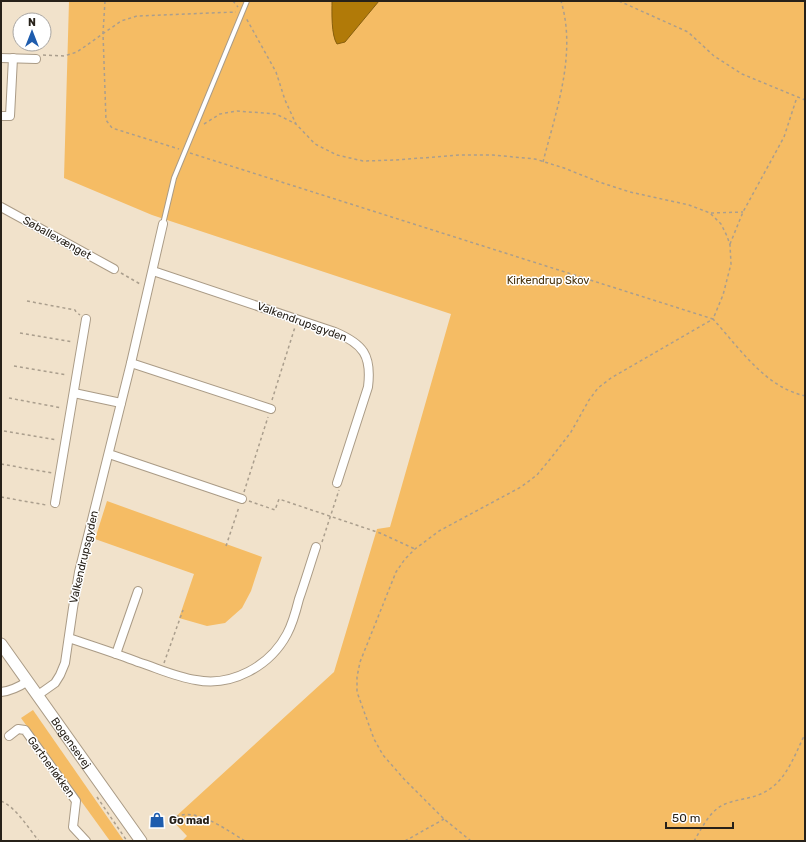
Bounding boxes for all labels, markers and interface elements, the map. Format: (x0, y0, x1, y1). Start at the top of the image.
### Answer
north arrow (12, 12, 52, 52)
text: N (28, 16, 36, 29)
street label: Søballevænget (20, 214, 94, 263)
park label: Kirkendrup Skov (507, 274, 589, 287)
street label: Valkendrupsgyden (255, 300, 349, 344)
street label: Valkendrupsgyden (67, 509, 101, 605)
street label: Bogensevej (49, 715, 94, 771)
street label: Gartnerløkken (25, 734, 77, 800)
scale bar (666, 804, 733, 830)
shop icon: Go mad (148, 811, 166, 829)
text: 50 m (672, 811, 700, 825)
place label: Go mad (169, 814, 210, 827)

